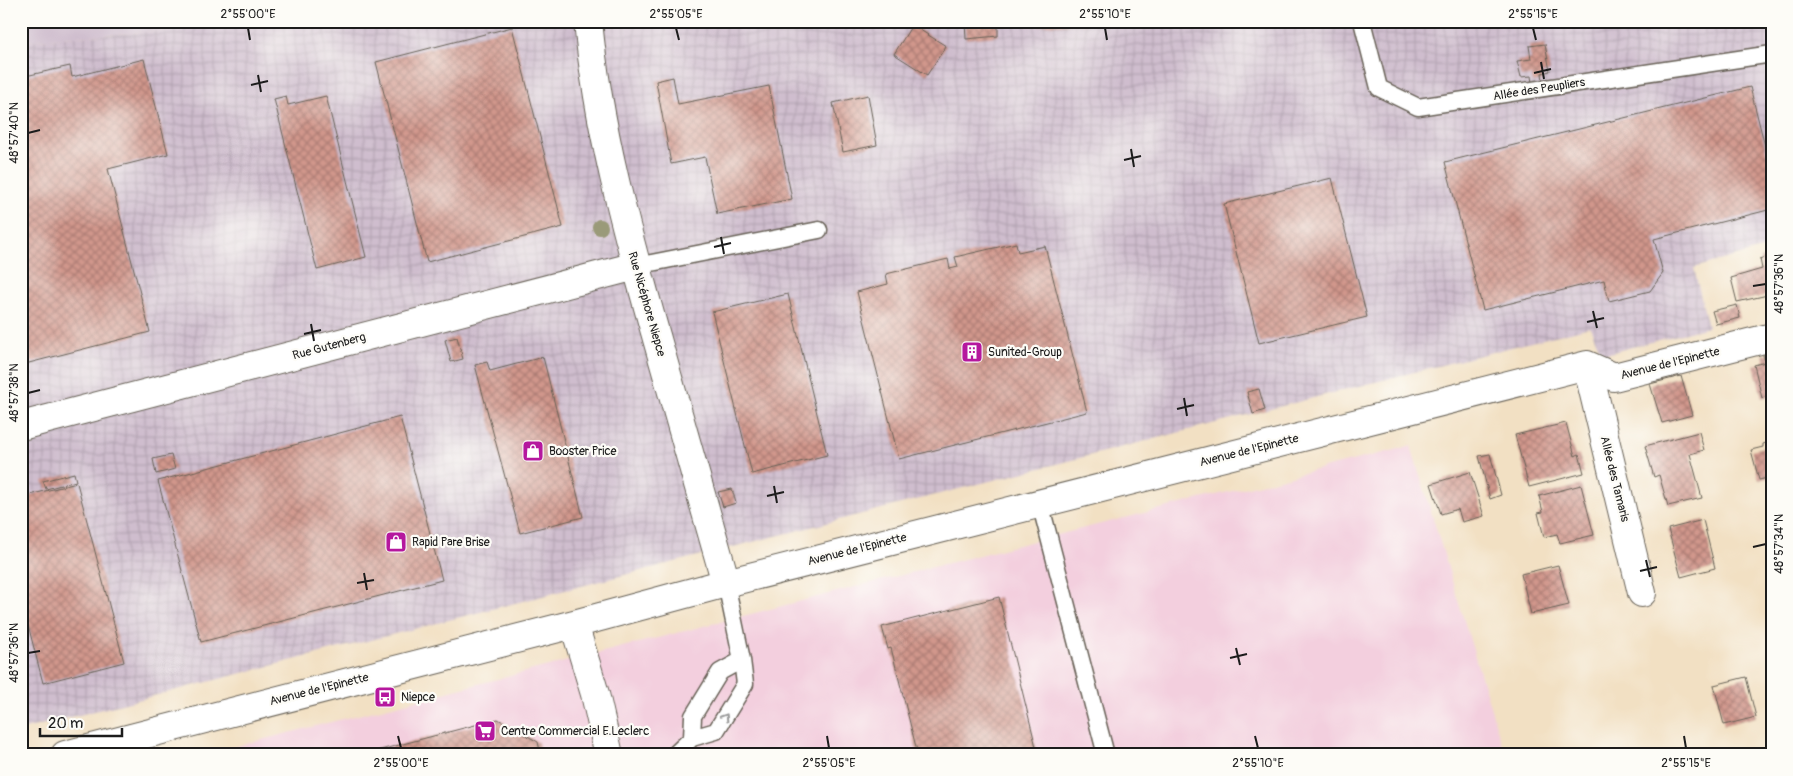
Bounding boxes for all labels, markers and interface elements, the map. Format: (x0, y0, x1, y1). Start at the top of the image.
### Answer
text: 2°55'00"E (221, 7, 275, 22)
text: 2°55'05"E (649, 7, 703, 22)
text: 2°55'10"E (1079, 7, 1131, 22)
text: 2°55'15"E (1508, 7, 1558, 22)
street label: Allée des Peupliers (1492, 75, 1587, 104)
text: 48°57'40"N (7, 102, 22, 164)
street label: Rue Nicéphore Niepce (624, 250, 669, 358)
text: 48°57'36"N (1772, 254, 1787, 314)
street label: Rue Gutenberg (291, 330, 367, 363)
building icon: Sunited-Group (960, 340, 984, 364)
street label: Avenue de l'Epinette (1619, 344, 1721, 383)
place label: Sunited-Group (988, 345, 1062, 360)
text: 48°57'38"N (7, 363, 22, 423)
street label: Avenue de l'Epinette (1198, 431, 1300, 470)
street label: Allée des Tamaris (1597, 435, 1633, 524)
shop icon: Booster Price (521, 439, 545, 463)
place label: Booster Price (549, 444, 617, 459)
text: 48°57'34"N (1772, 514, 1787, 574)
shop icon: Rapid Pare Brise (384, 530, 408, 554)
street label: Avenue de l'Epinette (806, 530, 908, 569)
place label: Rapid Pare Brise (412, 535, 490, 550)
text: 48°57'36"N (7, 623, 22, 683)
street label: Avenue de l'Epinette (268, 670, 370, 709)
bus stop icon: Niepce (373, 685, 397, 709)
place label: Niepce (401, 690, 435, 705)
scale bar (40, 706, 122, 738)
one-way arrow (718, 713, 728, 722)
text: 20 m (48, 714, 83, 733)
supermarket icon: Centre Commercial E.Leclerc (473, 719, 497, 743)
place label: Centre Commercial E.Leclerc (501, 724, 649, 739)
text: 2°55'00"E (374, 756, 428, 771)
text: 2°55'05"E (802, 756, 856, 771)
text: 2°55'10"E (1232, 756, 1284, 771)
text: 2°55'15"E (1661, 756, 1711, 771)

